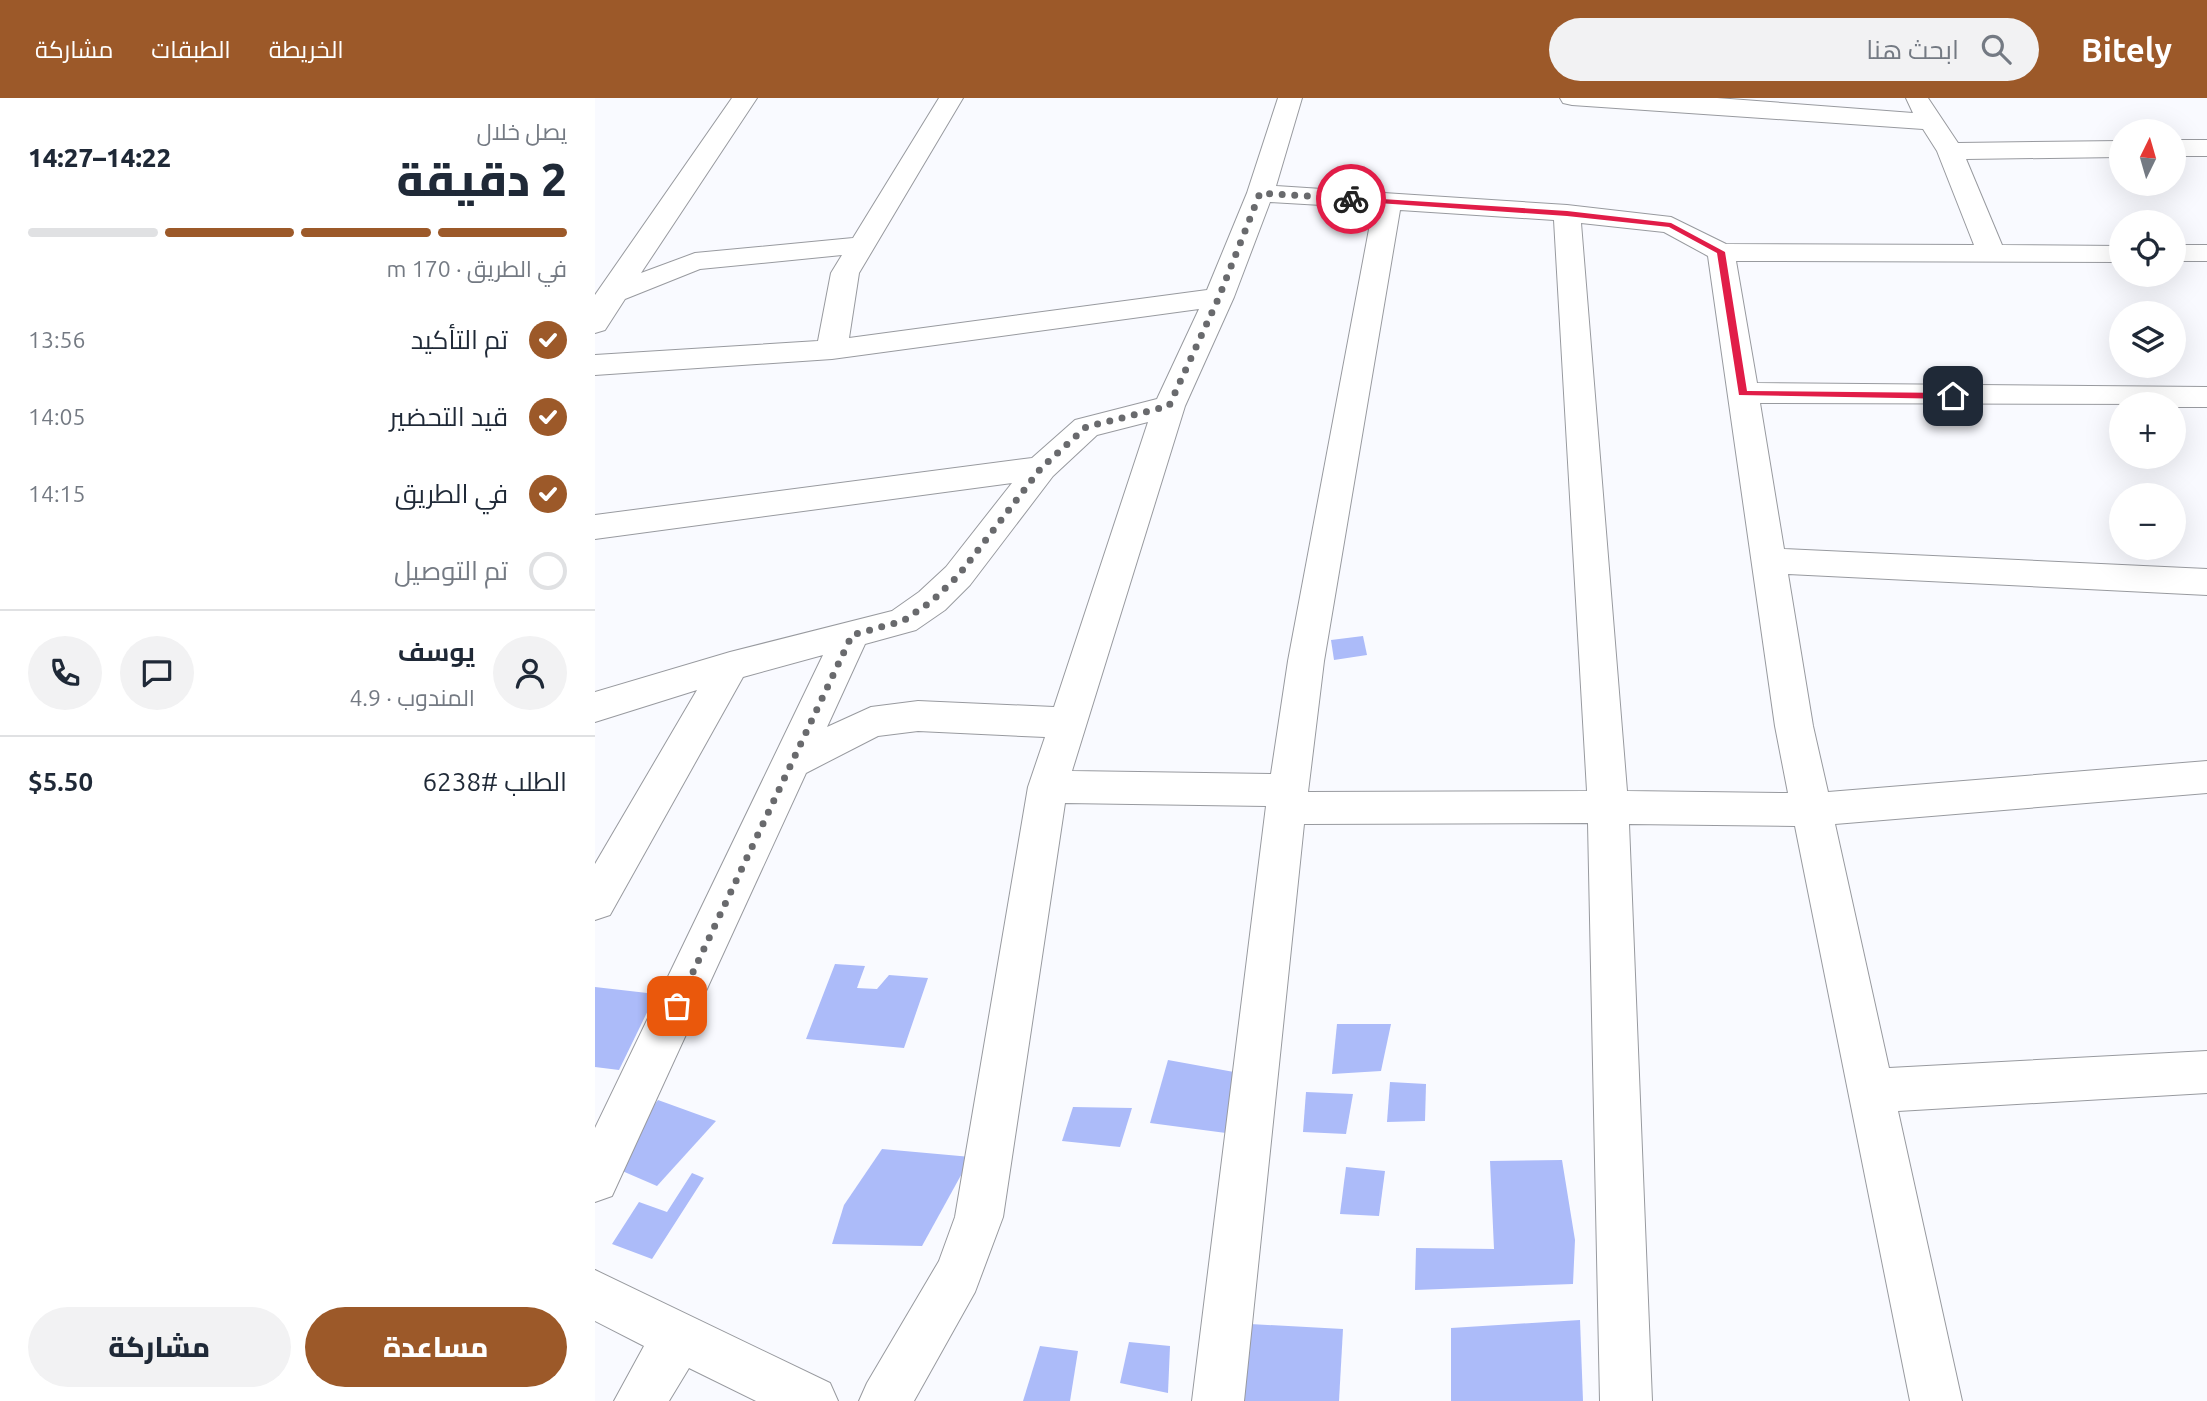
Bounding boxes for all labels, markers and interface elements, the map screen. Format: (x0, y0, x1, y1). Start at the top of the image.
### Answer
search box (1549, 18, 2039, 81)
icon: search (1977, 30, 2015, 68)
text: Bitely (2081, 31, 2172, 68)
text: ابحث هنا (1866, 35, 1959, 64)
text: مشاركة (35, 36, 113, 63)
text: الطبقات (151, 36, 231, 63)
text: الخريطة (269, 36, 344, 63)
text: يصل خلال (476, 119, 567, 144)
north arrow (2109, 119, 2186, 196)
map controls (2109, 119, 2186, 560)
text: 14:22–14:27 (28, 143, 171, 172)
text: 2 دقيقة (396, 153, 567, 205)
courier (1316, 164, 1386, 234)
icon: bike (1332, 180, 1370, 218)
button: locate (2109, 210, 2186, 287)
text: في الطريق · 170 m (387, 256, 567, 281)
button: layers (2109, 301, 2186, 378)
icon: check (529, 321, 567, 359)
text: تم التأكيد (411, 325, 508, 354)
text: 13:56 (28, 327, 86, 352)
pin (1923, 366, 1983, 426)
icon: home (1934, 377, 1972, 415)
button: + (2109, 392, 2186, 469)
icon: check (529, 398, 567, 436)
text: قيد التحضير (390, 402, 508, 431)
text: 14:05 (28, 404, 86, 429)
icon: check (529, 475, 567, 513)
text: في الطريق (395, 479, 508, 508)
text: 14:15 (28, 481, 86, 506)
button: − (2109, 483, 2186, 560)
text: تم التوصيل (394, 556, 508, 585)
button: phone (28, 636, 102, 710)
button: chat (120, 636, 194, 710)
button: person (493, 636, 567, 710)
text: يوسف (398, 637, 475, 666)
text: المندوب · 4.9 (349, 685, 475, 710)
text: $5.50 (28, 767, 93, 796)
text: الطلب #6238 (422, 767, 567, 796)
pin (647, 976, 707, 1036)
icon: bag (658, 987, 696, 1025)
button: مشاركة (28, 1307, 291, 1387)
button: مساعدة (305, 1307, 567, 1387)

